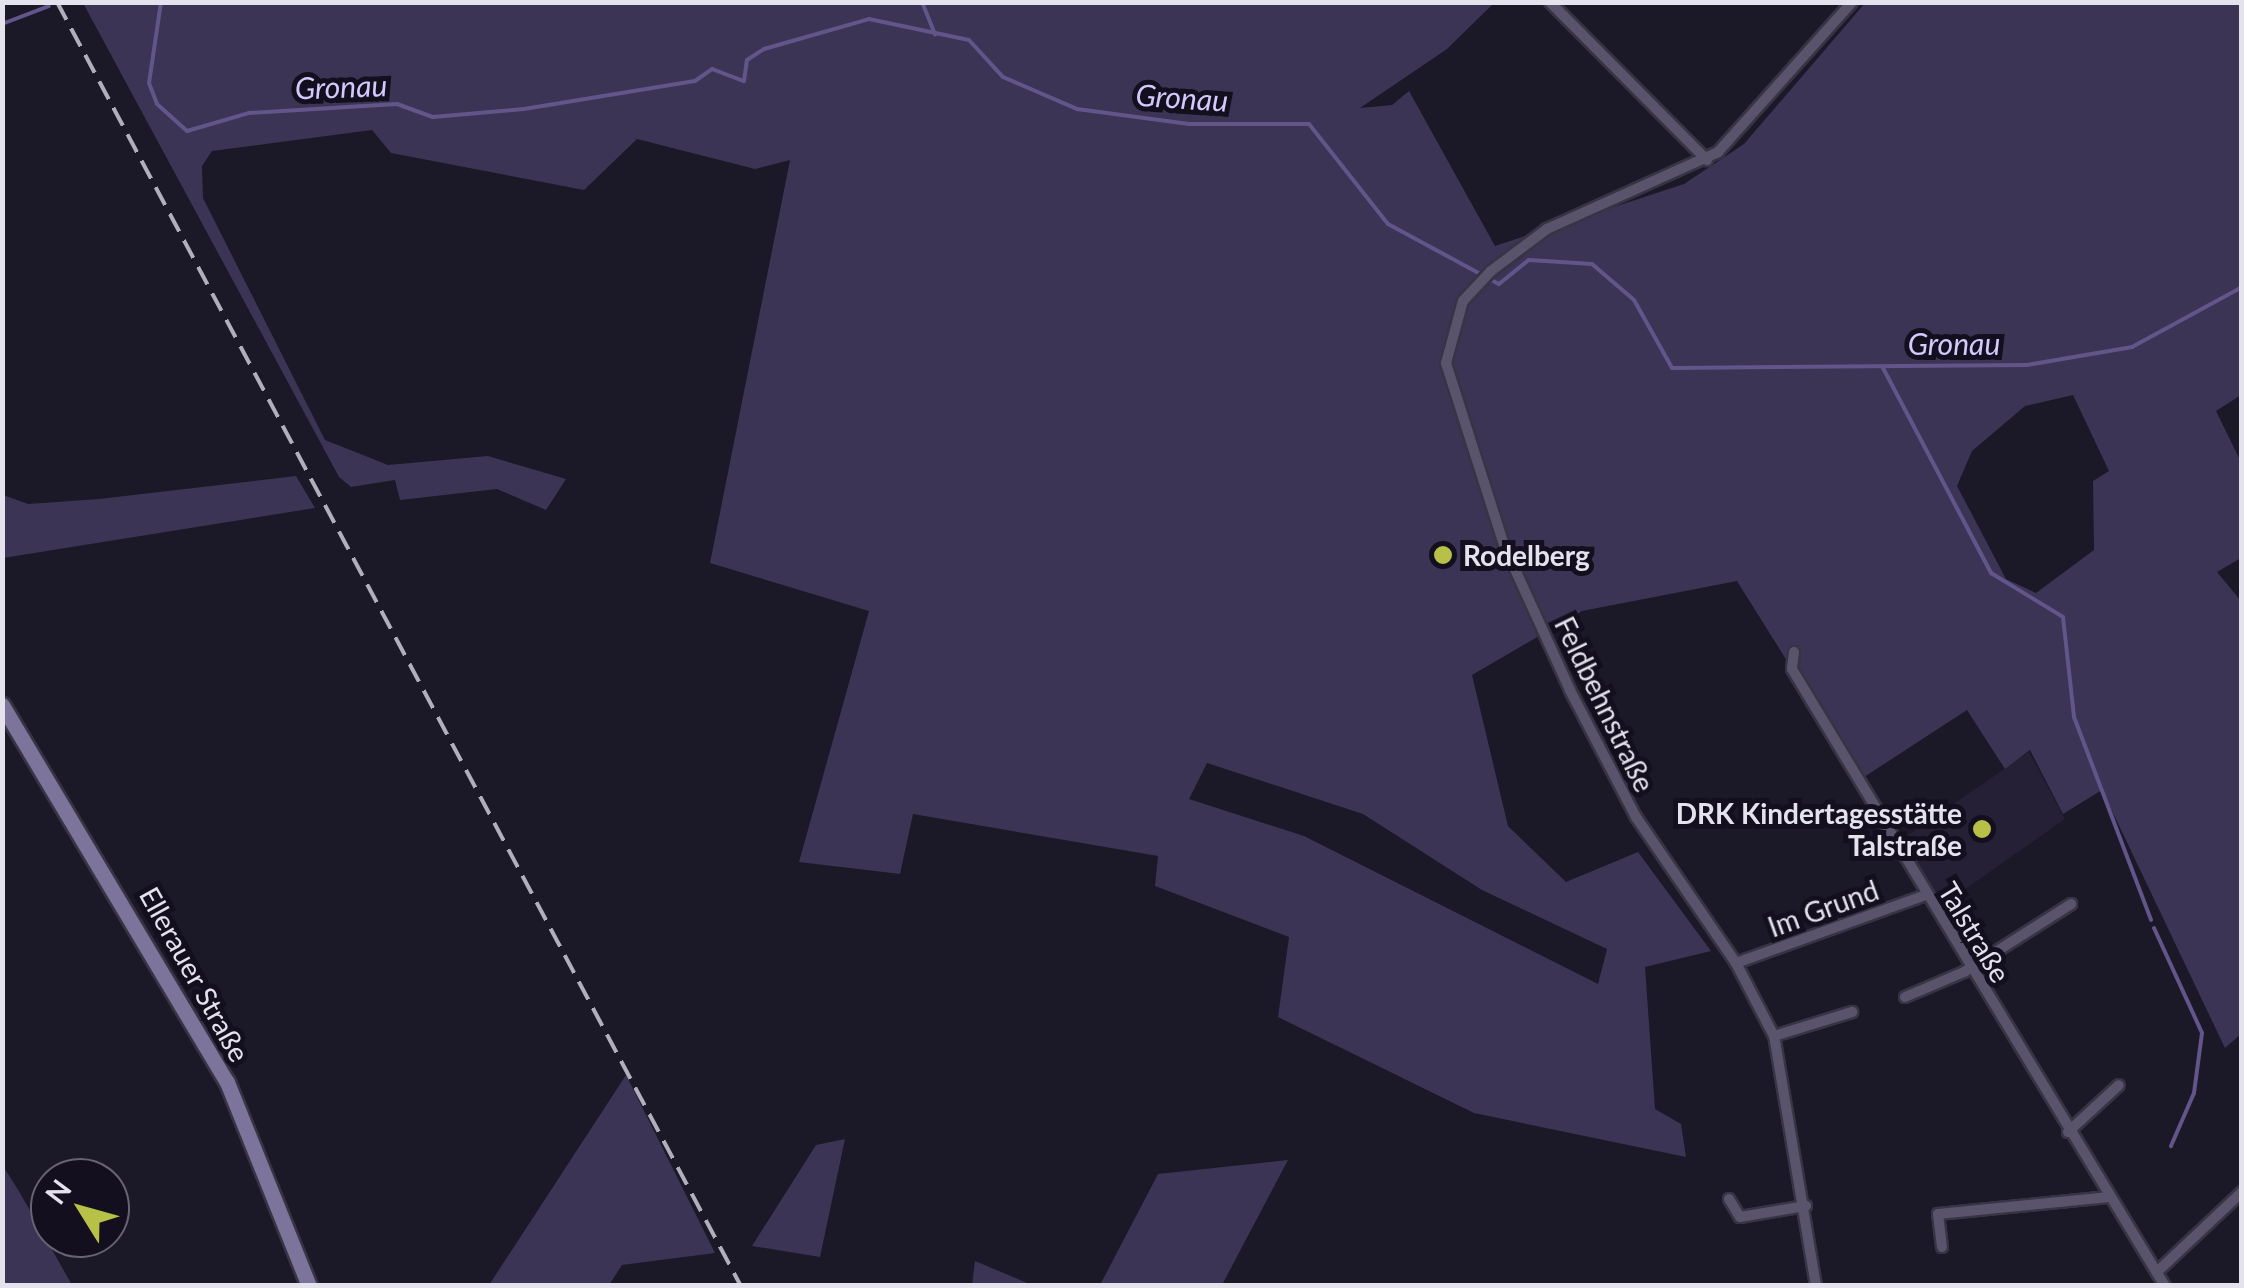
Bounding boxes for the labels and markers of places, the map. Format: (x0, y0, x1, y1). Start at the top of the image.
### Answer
place label: Rodelberg (1463, 538, 1590, 572)
marker: Rodelberg (1432, 544, 1454, 566)
place label: DRK Kindertagesstätte Talstraße (1676, 796, 1962, 862)
marker: DRK Kindertagesstätte Talstraße (1971, 818, 1993, 840)

